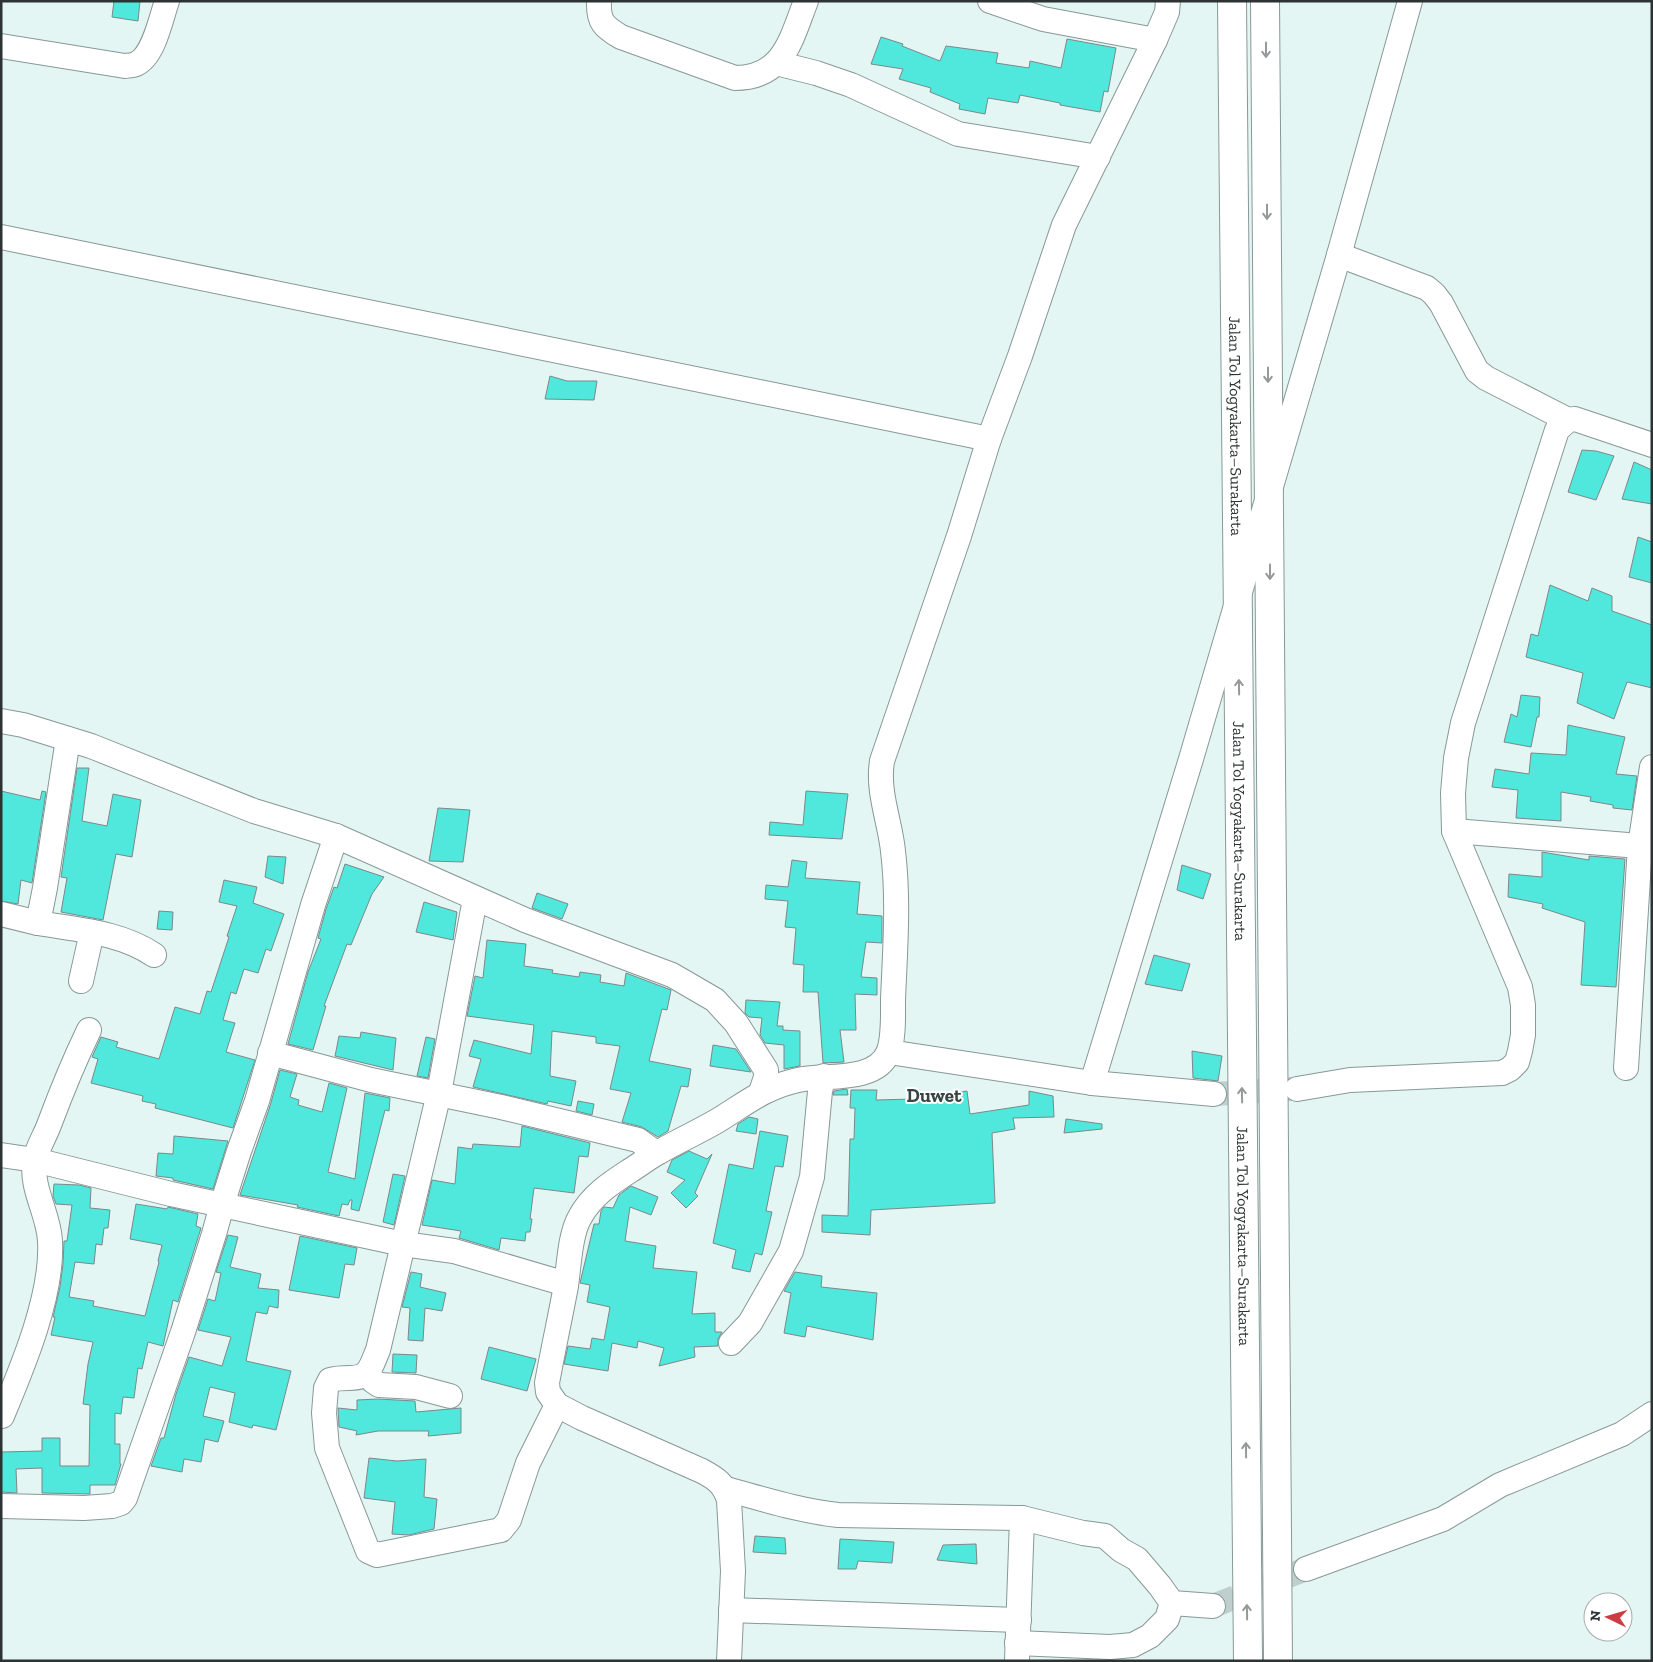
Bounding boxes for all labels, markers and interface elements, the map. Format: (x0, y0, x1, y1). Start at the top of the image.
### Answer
one-way arrow (1261, 42, 1271, 58)
one-way arrow (1262, 204, 1272, 220)
street label: Jalan Tol Yogyakarta–Surakarta (1226, 316, 1247, 536)
one-way arrow (1263, 366, 1273, 383)
one-way arrow (1265, 564, 1275, 580)
one-way arrow (1234, 679, 1244, 696)
street label: Jalan Tol Yogyakarta–Surakarta (1229, 721, 1251, 941)
district label: Duwet (906, 1084, 962, 1107)
one-way arrow (1237, 1087, 1247, 1103)
street label: Jalan Tol Yogyakarta–Surakarta (1233, 1126, 1254, 1346)
one-way arrow (1241, 1442, 1251, 1458)
north arrow (1583, 1592, 1633, 1642)
one-way arrow (1242, 1604, 1252, 1620)
text: N (1587, 1610, 1605, 1622)

